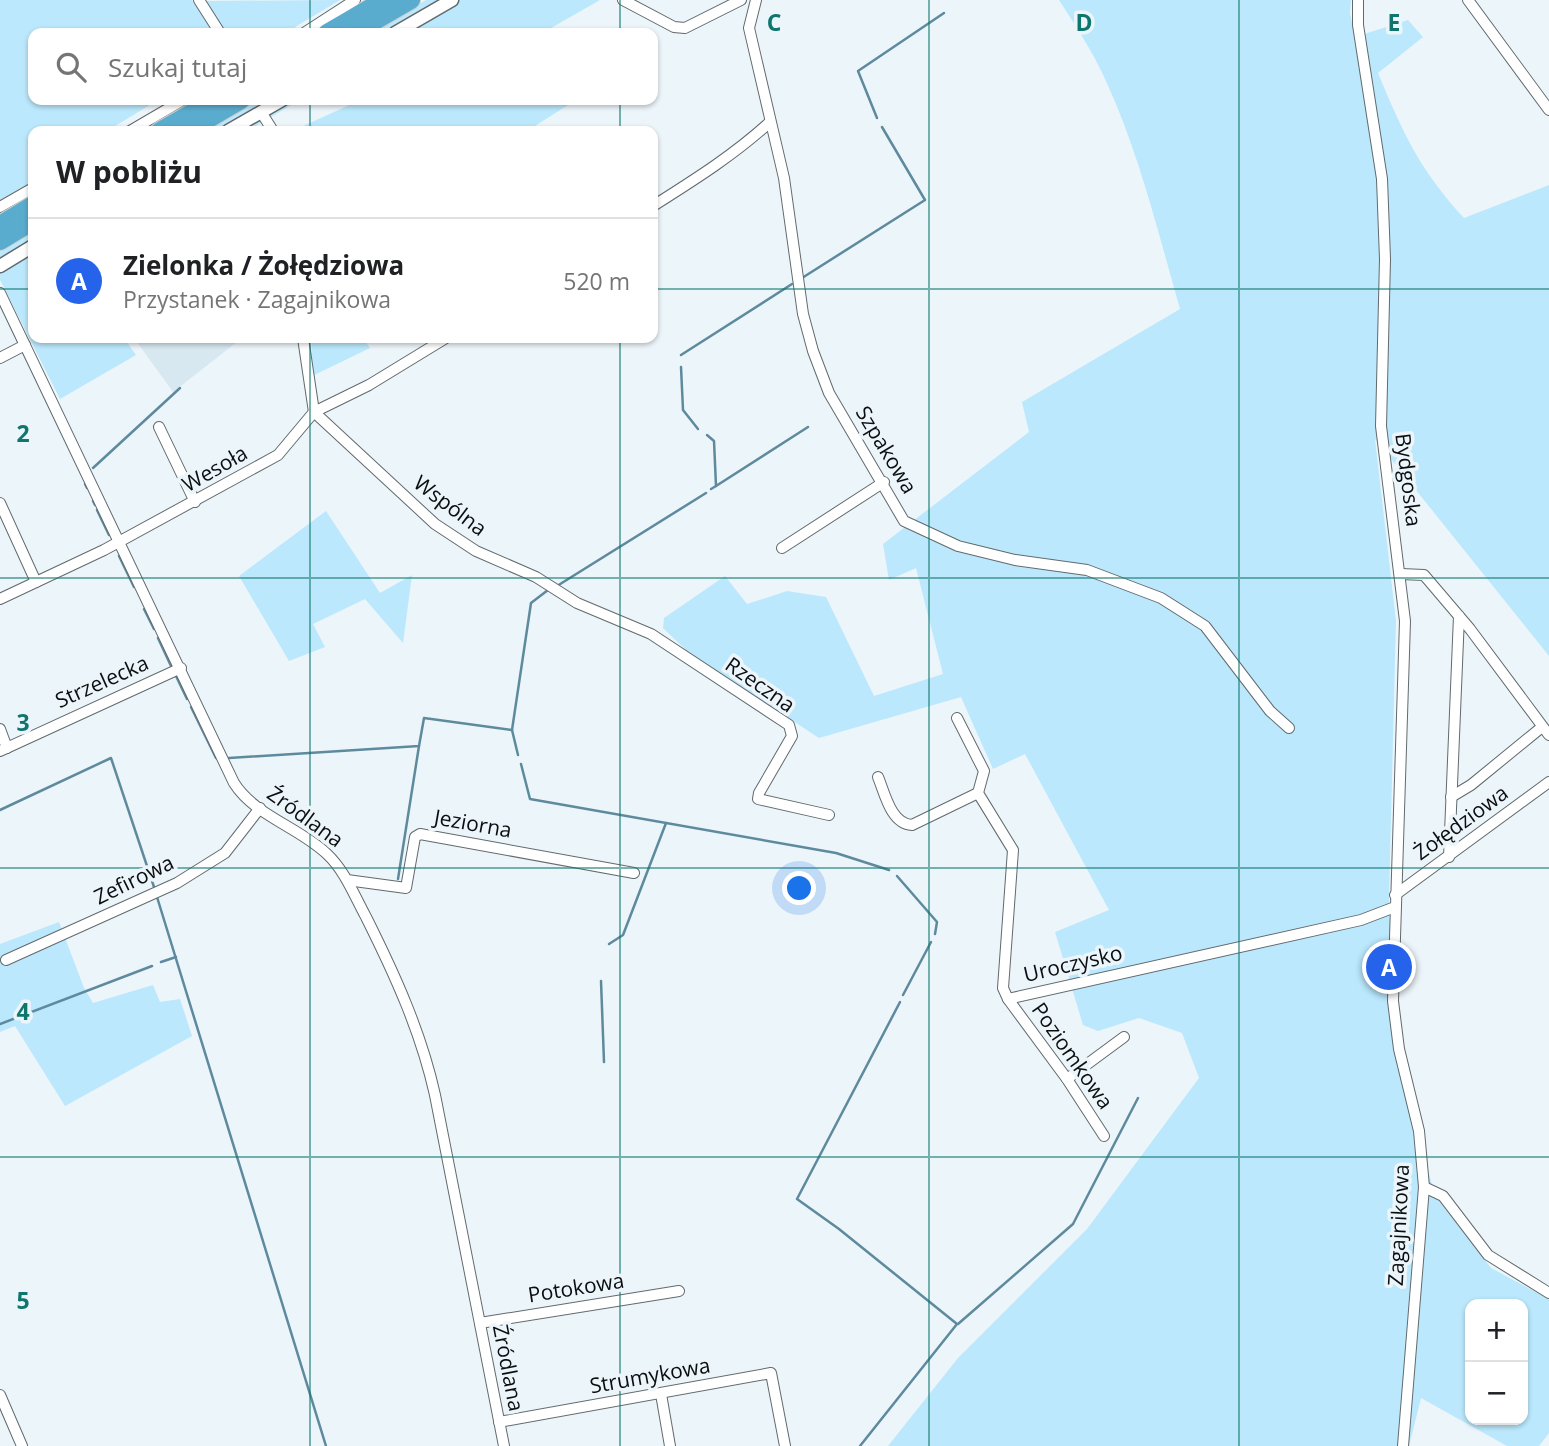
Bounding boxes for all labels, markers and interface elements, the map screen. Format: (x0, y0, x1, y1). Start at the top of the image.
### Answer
text: C (767, 6, 781, 38)
text: D (1075, 6, 1093, 38)
text: E (1388, 6, 1400, 38)
search box (28, 28, 658, 105)
icon: search (52, 48, 90, 86)
text: Szukaj tutaj (108, 49, 247, 85)
text: W pobliżu (56, 151, 202, 192)
text: Zielonka / Żołędziowa (123, 247, 404, 283)
text: A (71, 265, 87, 297)
text: 520 m (563, 265, 630, 297)
text: Przystanek · Zagajnikowa (123, 283, 391, 315)
street label: Szpakowa (850, 400, 924, 498)
text: 2 (16, 417, 30, 449)
street label: Bydgoska (1389, 432, 1429, 528)
street label: Wesoła (177, 438, 252, 498)
street label: Wspólna (408, 469, 493, 542)
street label: Strzelecka (51, 648, 153, 714)
street label: Rzeczna (720, 650, 801, 718)
text: 3 (16, 706, 30, 738)
street label: Żołędziowa (1408, 778, 1513, 866)
street label: Źródlana (262, 779, 349, 853)
street label: Jeziorna (430, 802, 514, 844)
street label: Zefirowa (89, 848, 178, 910)
your location (782, 871, 816, 905)
street label: Uroczysko (1021, 938, 1125, 988)
pin: A (1366, 941, 1412, 993)
text: 4 (16, 995, 30, 1027)
street label: Poziomkowa (1026, 997, 1120, 1114)
street label: Zagajnikowa (1381, 1163, 1415, 1287)
street label: Potokowa (526, 1266, 626, 1308)
text: 5 (16, 1284, 30, 1316)
map controls (1465, 1299, 1528, 1425)
button: + (1465, 1299, 1528, 1362)
street label: Źródlana (487, 1322, 531, 1413)
street label: Strumykowa (587, 1351, 712, 1399)
button: − (1465, 1362, 1528, 1425)

